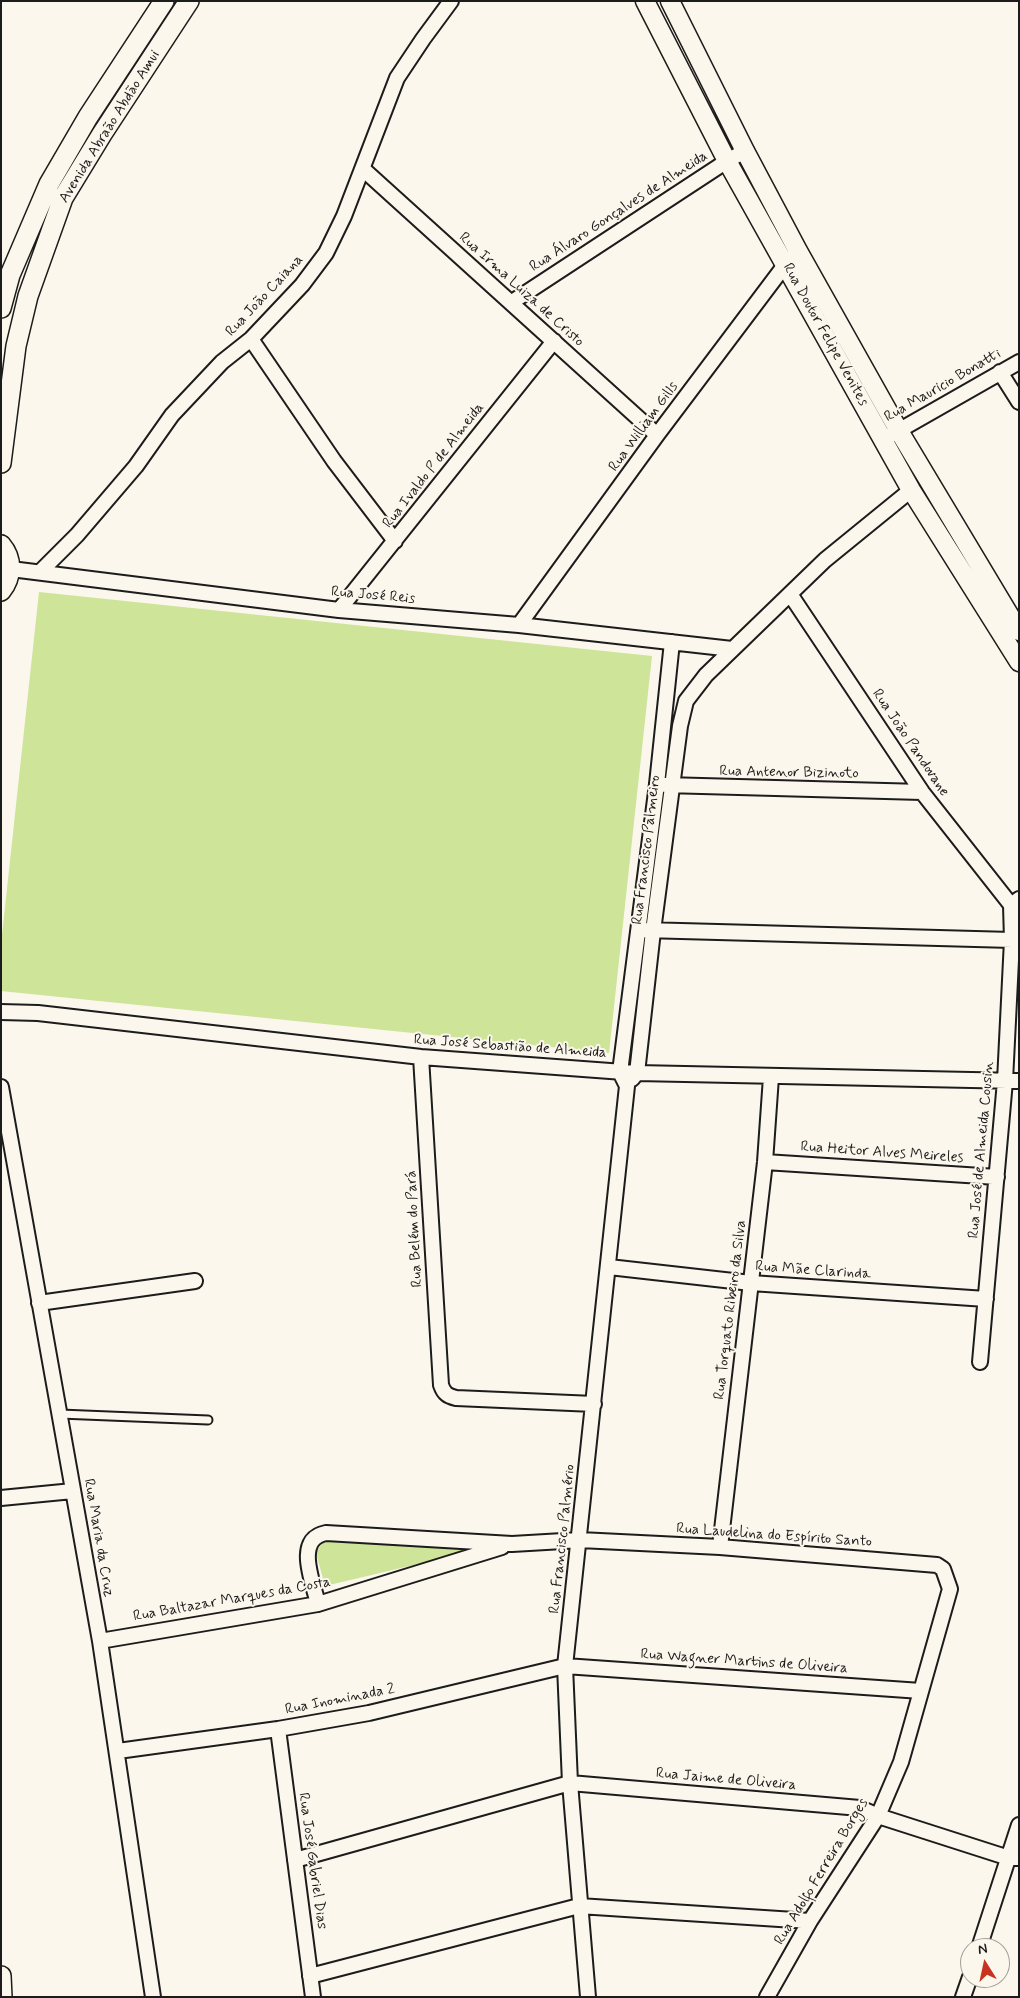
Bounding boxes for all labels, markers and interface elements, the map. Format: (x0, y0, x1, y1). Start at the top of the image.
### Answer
street label: Avenida Abraão Abdão Amui (56, 47, 164, 207)
street label: Rua Álvaro Gonçalves de Almeida (527, 148, 711, 276)
street label: Rua Irma Luiza de Cristo (455, 229, 587, 351)
street label: Rua João Caiana (222, 251, 308, 341)
street label: Rua Doutor Felipe Venites (778, 260, 872, 410)
street label: Rua Mauricio Bonatti (881, 345, 1005, 427)
street label: Rua William Gills (605, 379, 683, 475)
street label: Rua Ivaldo P de Almeida (380, 400, 488, 532)
street label: Rua José Reis (330, 583, 416, 609)
street label: Rua João Pandovane (867, 686, 953, 800)
street label: Rua Antenor Bizinoto (719, 763, 859, 783)
street label: Rua Francisco Palmeiro (629, 774, 665, 926)
street label: Rua José Sebastião de Almeida (413, 1031, 607, 1063)
street label: Rua José de Almeida Cousin (965, 1061, 999, 1239)
street label: Rua Heitor Alves Meireles (800, 1138, 964, 1168)
street label: Rua Belém do Pará (403, 1170, 427, 1288)
street label: Rua Torquato Ribeiro da Silva (711, 1219, 751, 1401)
street label: Rua Mãe Clarinda (755, 1258, 871, 1284)
street label: Rua Francisco Palmério (546, 1463, 580, 1615)
street label: Rua Maria da Cruz (79, 1477, 117, 1599)
street label: Rua Laudelina do Espírito Santo (676, 1520, 872, 1552)
street label: Rua Baltazar Marques da Costa (132, 1574, 332, 1626)
street label: Rua Wagner Martins de Oliveira (640, 1646, 848, 1678)
street label: Rua Inominada 2 (284, 1681, 396, 1719)
street label: Rua Jaime de Oliveira (655, 1765, 797, 1795)
street label: Rua José Gabriel Dias (294, 1792, 330, 1930)
street label: Rua Adolfo Ferreira Borges (771, 1795, 873, 1949)
north arrow (960, 1938, 1010, 1988)
text: N (976, 1940, 989, 1959)

